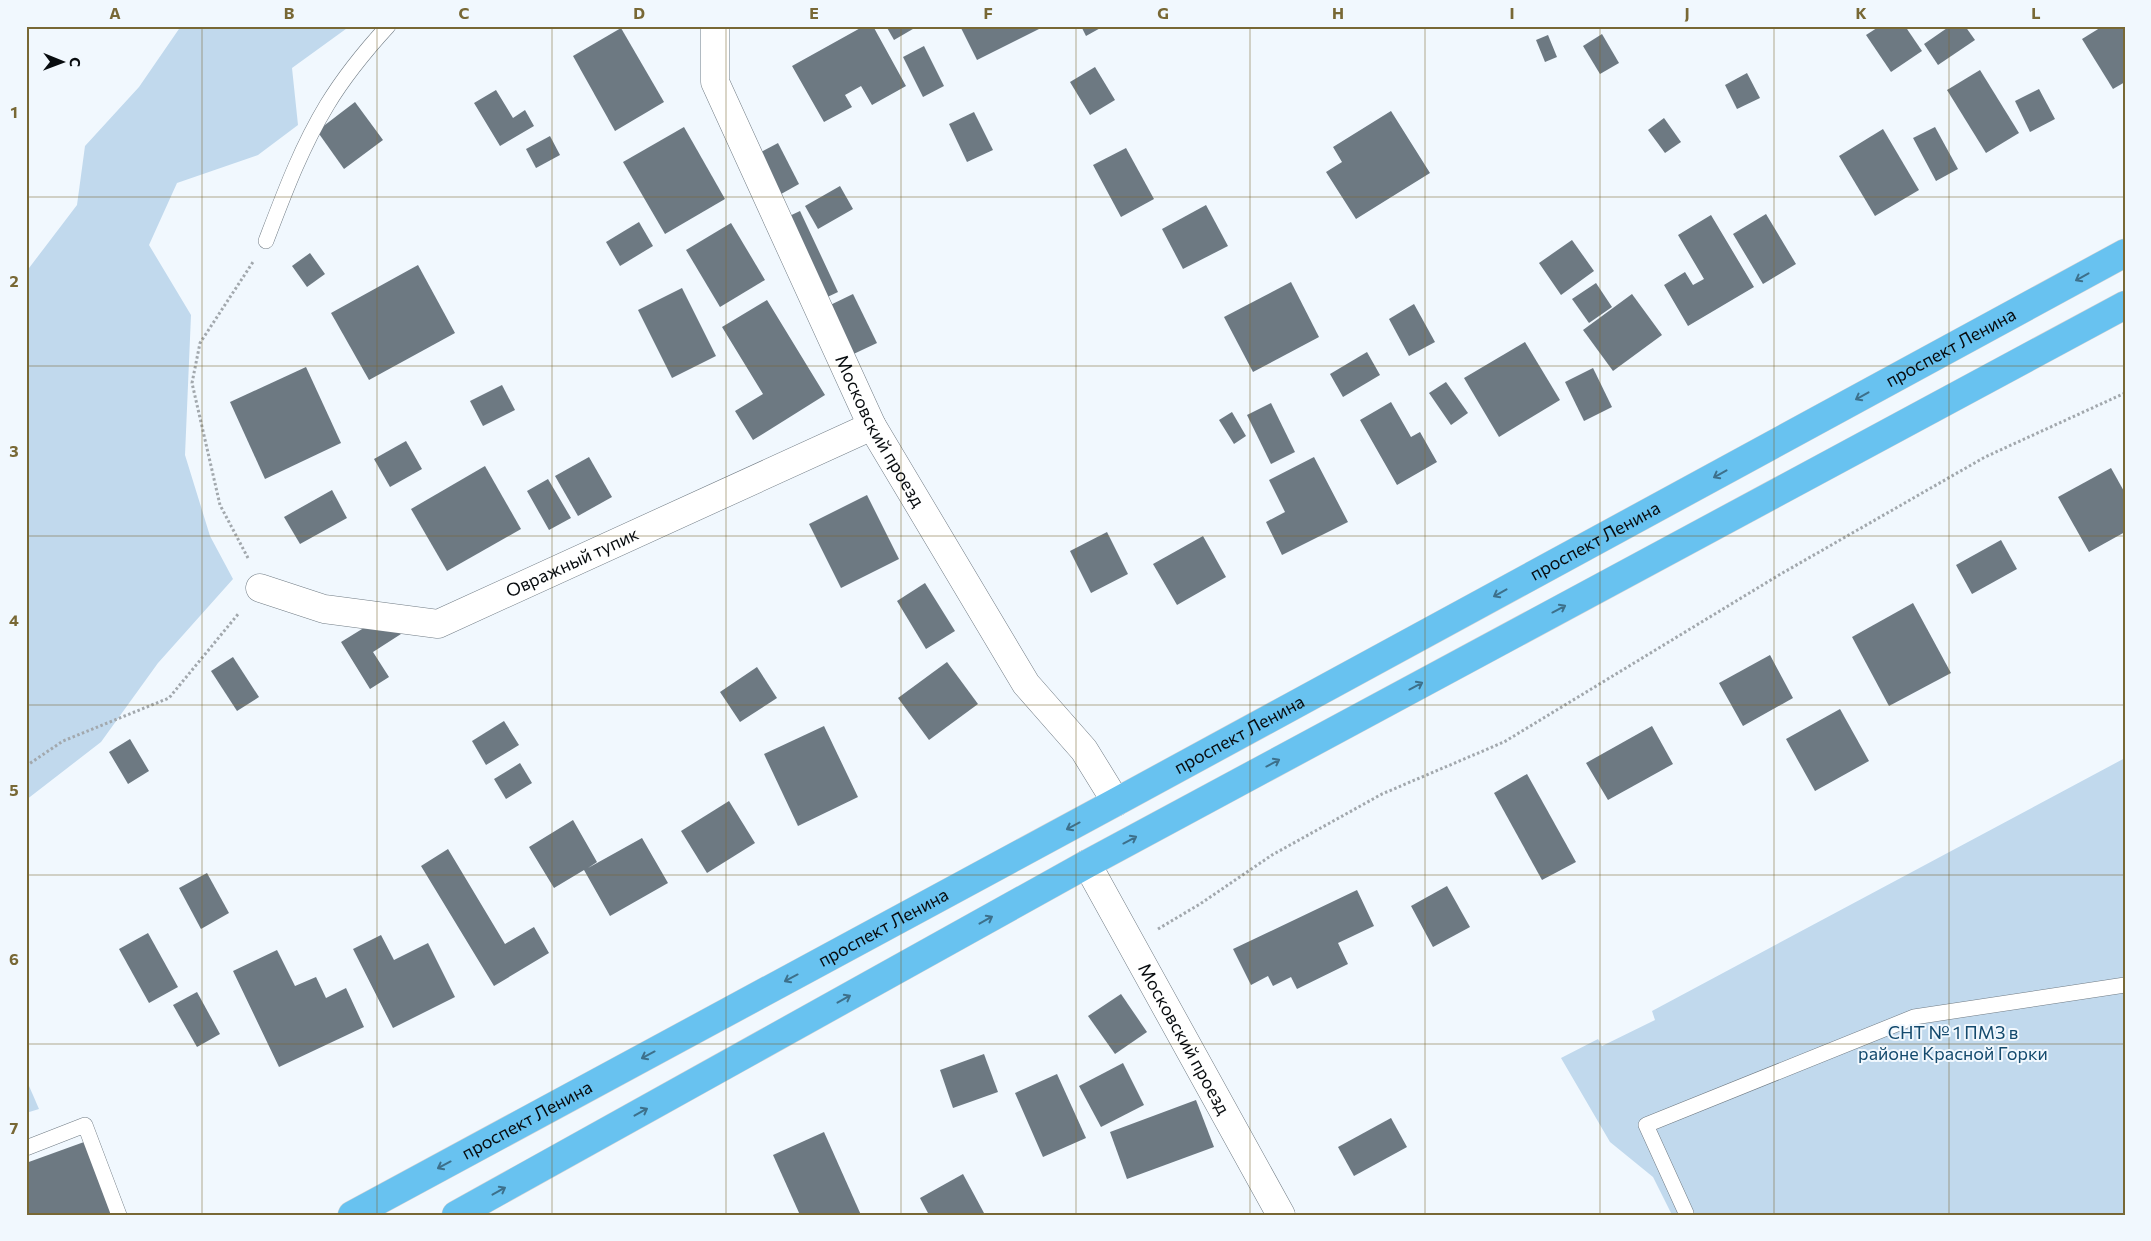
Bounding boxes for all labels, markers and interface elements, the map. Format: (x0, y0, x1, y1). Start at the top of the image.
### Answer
text: A (109, 3, 121, 22)
text: B (284, 3, 295, 22)
text: C (459, 3, 470, 22)
text: D (633, 3, 645, 22)
text: E (809, 3, 819, 22)
text: F (983, 3, 993, 22)
text: G (1157, 3, 1169, 22)
text: H (1332, 3, 1344, 22)
text: I (1509, 3, 1515, 22)
text: J (1684, 3, 1690, 22)
text: K (1855, 3, 1867, 22)
text: L (2031, 3, 2041, 22)
north arrow (38, 38, 88, 88)
text: С (67, 57, 84, 67)
text: 1 (10, 102, 18, 121)
text: 2 (9, 271, 19, 290)
one-way arrow (2075, 273, 2090, 282)
street label: проспект Ленина (1881, 303, 2019, 391)
street label: Московский проезд (831, 351, 930, 511)
one-way arrow (1855, 391, 1870, 401)
text: 3 (9, 441, 19, 460)
one-way arrow (1712, 469, 1727, 479)
street label: проспект Ленина (1526, 496, 1664, 585)
street label: Овражный тупик (502, 522, 642, 602)
one-way arrow (1493, 589, 1508, 599)
one-way arrow (1551, 604, 1566, 613)
text: 4 (9, 610, 19, 629)
one-way arrow (1408, 681, 1423, 691)
street label: проспект Ленина (1170, 690, 1308, 778)
one-way arrow (1265, 758, 1280, 768)
text: 5 (9, 780, 19, 799)
one-way arrow (1066, 821, 1081, 831)
one-way arrow (1122, 835, 1136, 845)
street label: проспект Ленина (814, 883, 952, 971)
one-way arrow (978, 915, 993, 924)
text: 6 (9, 949, 19, 968)
street label: Московский проезд (1134, 959, 1235, 1118)
one-way arrow (784, 973, 799, 983)
one-way arrow (836, 994, 851, 1003)
park label: СНТ № 1 ПМЗ в районе Красной Горки (1858, 1021, 2048, 1064)
one-way arrow (641, 1050, 656, 1060)
street label: проспект Ленина (458, 1075, 596, 1164)
one-way arrow (633, 1107, 648, 1117)
text: 7 (10, 1118, 19, 1137)
one-way arrow (437, 1161, 451, 1171)
one-way arrow (491, 1186, 506, 1195)

